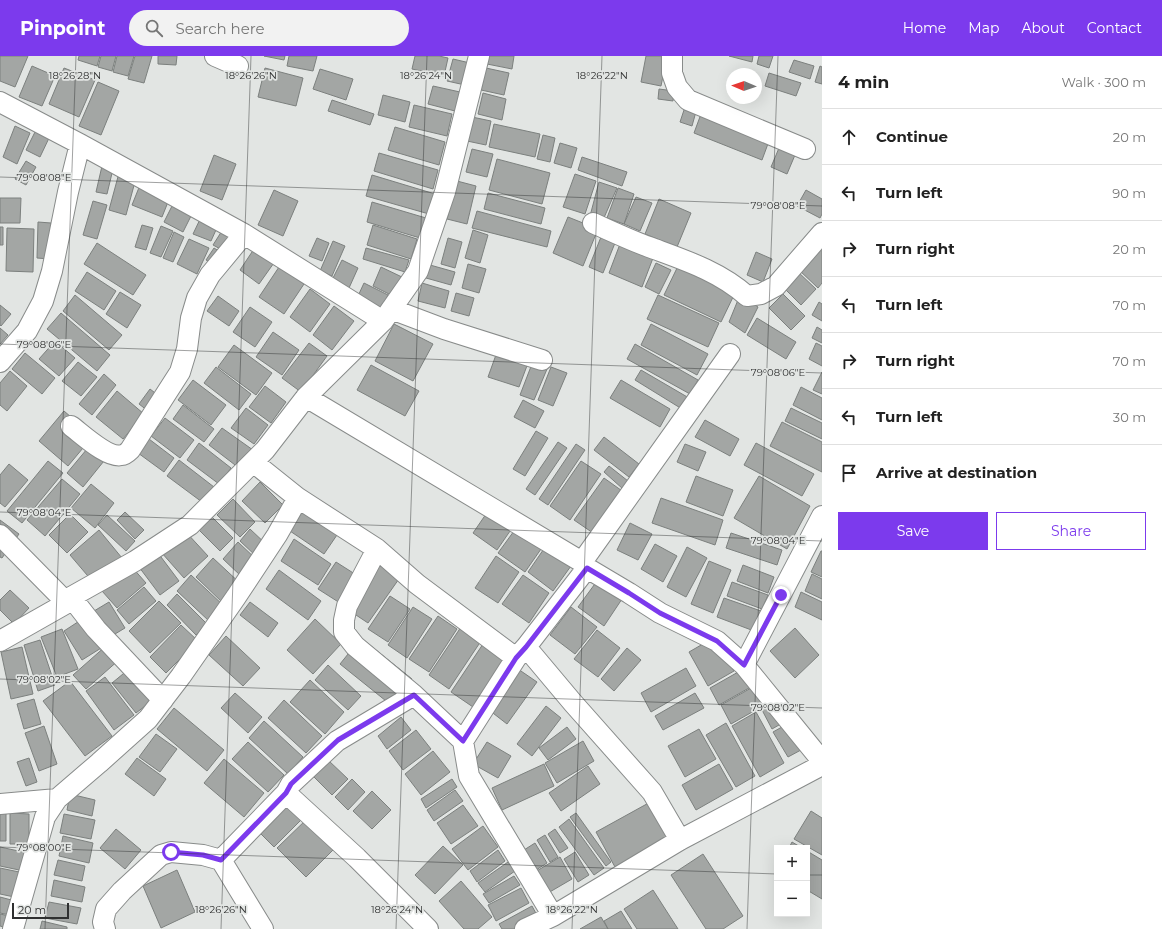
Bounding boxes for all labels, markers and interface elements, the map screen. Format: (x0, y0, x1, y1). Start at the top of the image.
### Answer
search box (129, 10, 409, 46)
text: Pinpoint (20, 17, 105, 40)
icon: search (143, 17, 165, 39)
text: Search here (175, 19, 265, 38)
text: Home (903, 19, 946, 37)
text: Map (968, 19, 999, 37)
text: About (1021, 19, 1065, 37)
text: Contact (1087, 19, 1142, 37)
north arrow (726, 68, 762, 104)
text: 18°26'28"N (49, 69, 101, 82)
text: 18°26'26"N (225, 69, 277, 82)
text: 18°26'24"N (400, 69, 452, 82)
text: 18°26'22"N (576, 69, 628, 82)
text: 4 min (838, 72, 889, 92)
text: Walk · 300 m (1061, 74, 1146, 90)
icon: ahead (838, 126, 860, 148)
text: Continue (876, 127, 948, 146)
text: 20 m (1113, 129, 1146, 145)
text: 79°08'08"E (17, 171, 72, 184)
icon: left (838, 182, 860, 204)
text: Turn left (876, 183, 943, 202)
text: 90 m (1112, 185, 1146, 201)
text: 79°08'08"E (751, 199, 806, 212)
icon: right (838, 238, 860, 260)
text: Turn right (876, 239, 955, 258)
text: 20 m (1113, 241, 1146, 257)
icon: left (838, 294, 860, 316)
text: Turn left (876, 295, 943, 314)
text: 70 m (1113, 297, 1146, 313)
text: 79°08'06"E (17, 338, 71, 351)
icon: right (838, 350, 860, 372)
text: Turn right (876, 351, 955, 370)
text: 70 m (1113, 353, 1146, 369)
text: 79°08'06"E (751, 366, 805, 379)
icon: left (838, 406, 860, 428)
text: Turn left (876, 407, 943, 426)
text: 30 m (1113, 409, 1146, 425)
icon: arrive (838, 462, 860, 484)
text: Arrive at destination (876, 463, 1037, 482)
text: 79°08'04"E (17, 506, 72, 519)
button: Save (838, 512, 988, 550)
button: Share (996, 512, 1146, 550)
text: 79°08'04"E (751, 534, 806, 547)
route end (772, 586, 790, 604)
text: 79°08'02"E (17, 673, 71, 686)
text: 79°08'02"E (751, 701, 805, 714)
text: 79°08'00"E (16, 841, 72, 854)
route start (162, 843, 180, 861)
map controls (774, 845, 810, 917)
button: + (774, 845, 810, 881)
button: − (774, 881, 810, 917)
scale bar (12, 901, 69, 920)
text: 20 m (18, 903, 46, 917)
text: 18°26'26"N (195, 903, 247, 916)
text: 18°26'24"N (371, 903, 423, 916)
text: 18°26'22"N (546, 903, 598, 916)

